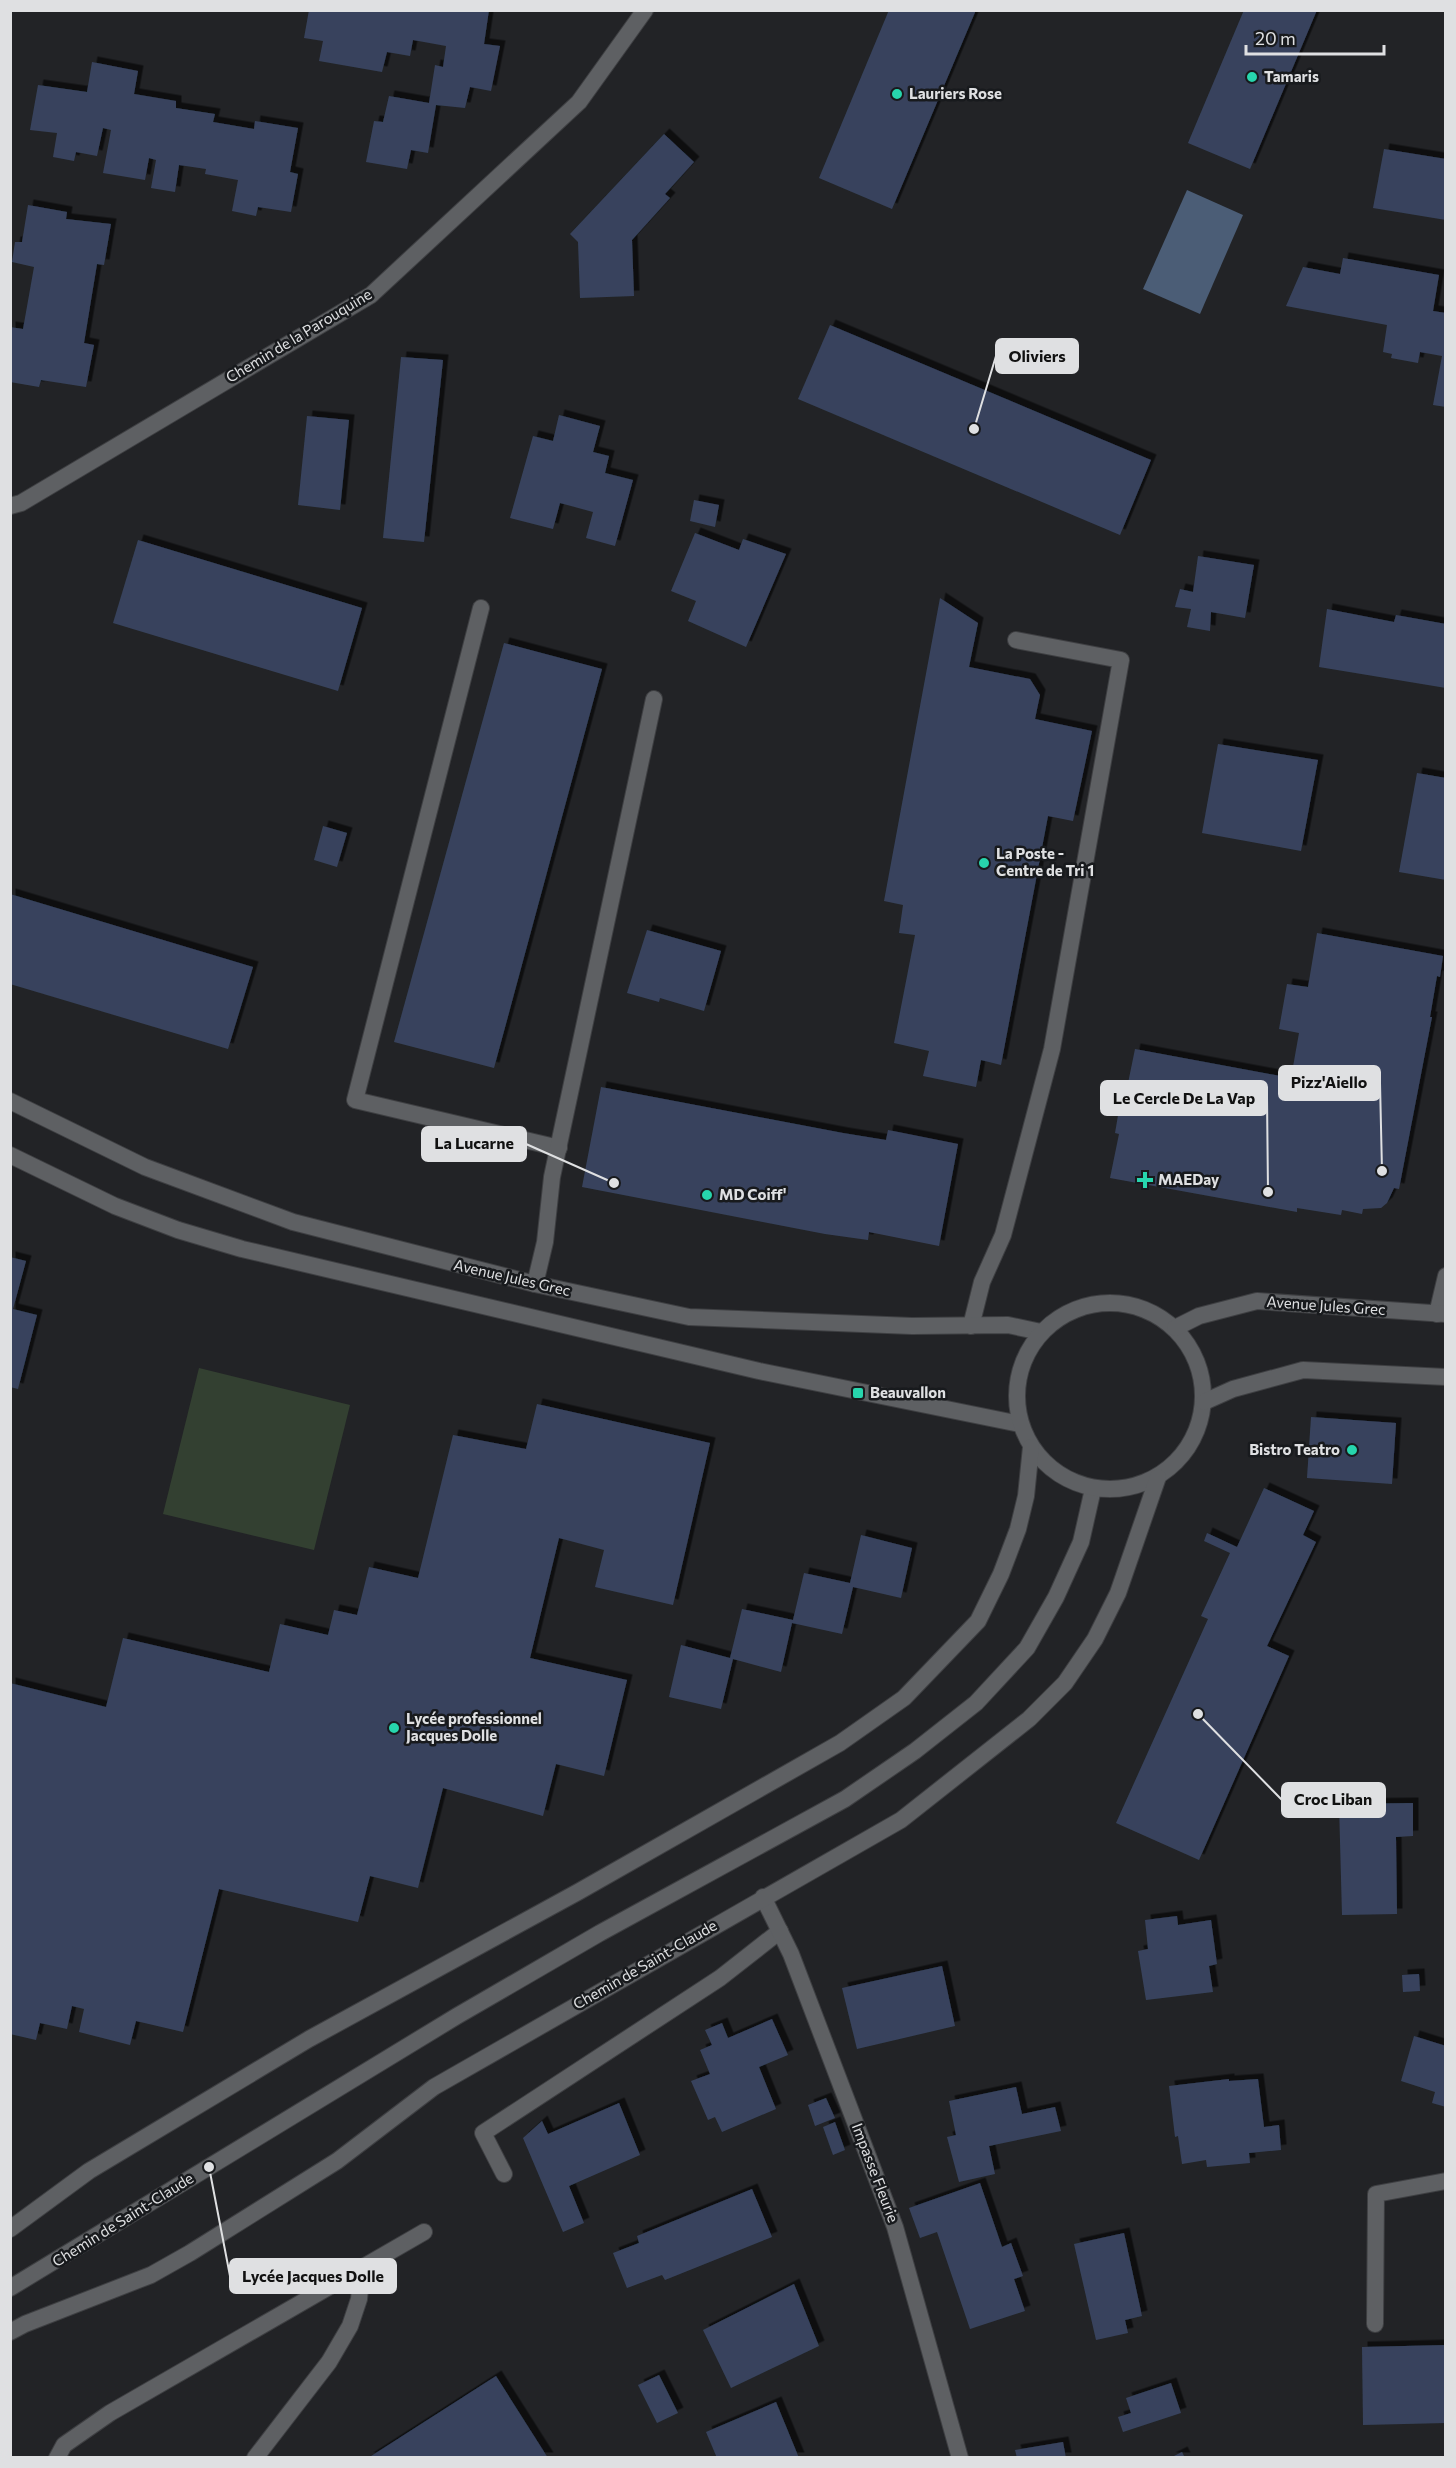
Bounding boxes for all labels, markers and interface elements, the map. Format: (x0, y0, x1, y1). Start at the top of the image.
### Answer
scale bar (1246, 18, 1384, 56)
text: 20 m (1255, 27, 1296, 49)
place label: Tamaris (1264, 67, 1319, 85)
marker: Tamaris (1245, 70, 1259, 84)
place label: Lauriers Rose (909, 84, 1002, 102)
marker: Lauriers Rose (890, 87, 904, 101)
street label: Chemin de la Parouquine (222, 284, 375, 386)
callout: Oliviers (996, 339, 1078, 373)
text: Oliviers (1008, 346, 1066, 365)
place label: La Poste - Centre de Tri 1 (996, 844, 1094, 879)
marker: La Poste - Centre de Tri 1 (977, 856, 991, 870)
callout: Pizz'Aiello (1279, 1066, 1380, 1100)
text: Pizz'Aiello (1291, 1072, 1368, 1091)
callout: Le Cercle De La Vap (1101, 1081, 1267, 1115)
text: Le Cercle De La Vap (1113, 1088, 1255, 1107)
callout: La Lucarne (422, 1127, 526, 1161)
text: La Lucarne (434, 1133, 514, 1152)
place label: MAEDay (1158, 1170, 1220, 1188)
marker: MAEDay (1136, 1171, 1154, 1189)
place label: MD Coiff' (719, 1185, 787, 1203)
marker: MD Coiff' (700, 1188, 714, 1202)
street label: Avenue Jules Grec (452, 1255, 572, 1299)
street label: Avenue Jules Grec (1266, 1292, 1386, 1318)
place label: Beauvallon (870, 1383, 946, 1401)
marker: Beauvallon (851, 1386, 865, 1400)
place label: Bistro Teatro (1249, 1440, 1340, 1458)
marker: Bistro Teatro (1345, 1443, 1359, 1457)
place label: Lycée professionnel Jacques Dolle (406, 1709, 542, 1744)
marker: Lycée professionnel Jacques Dolle (387, 1721, 401, 1735)
callout: Croc Liban (1282, 1783, 1385, 1817)
text: Croc Liban (1294, 1789, 1372, 1808)
street label: Chemin de Saint-Claude (569, 1916, 720, 2013)
street label: Impasse Fleurie (849, 2120, 903, 2225)
street label: Chemin de Saint-Claude (49, 2168, 196, 2270)
callout: Lycée Jacques Dolle (230, 2259, 396, 2293)
text: Lycée Jacques Dolle (242, 2266, 384, 2285)

